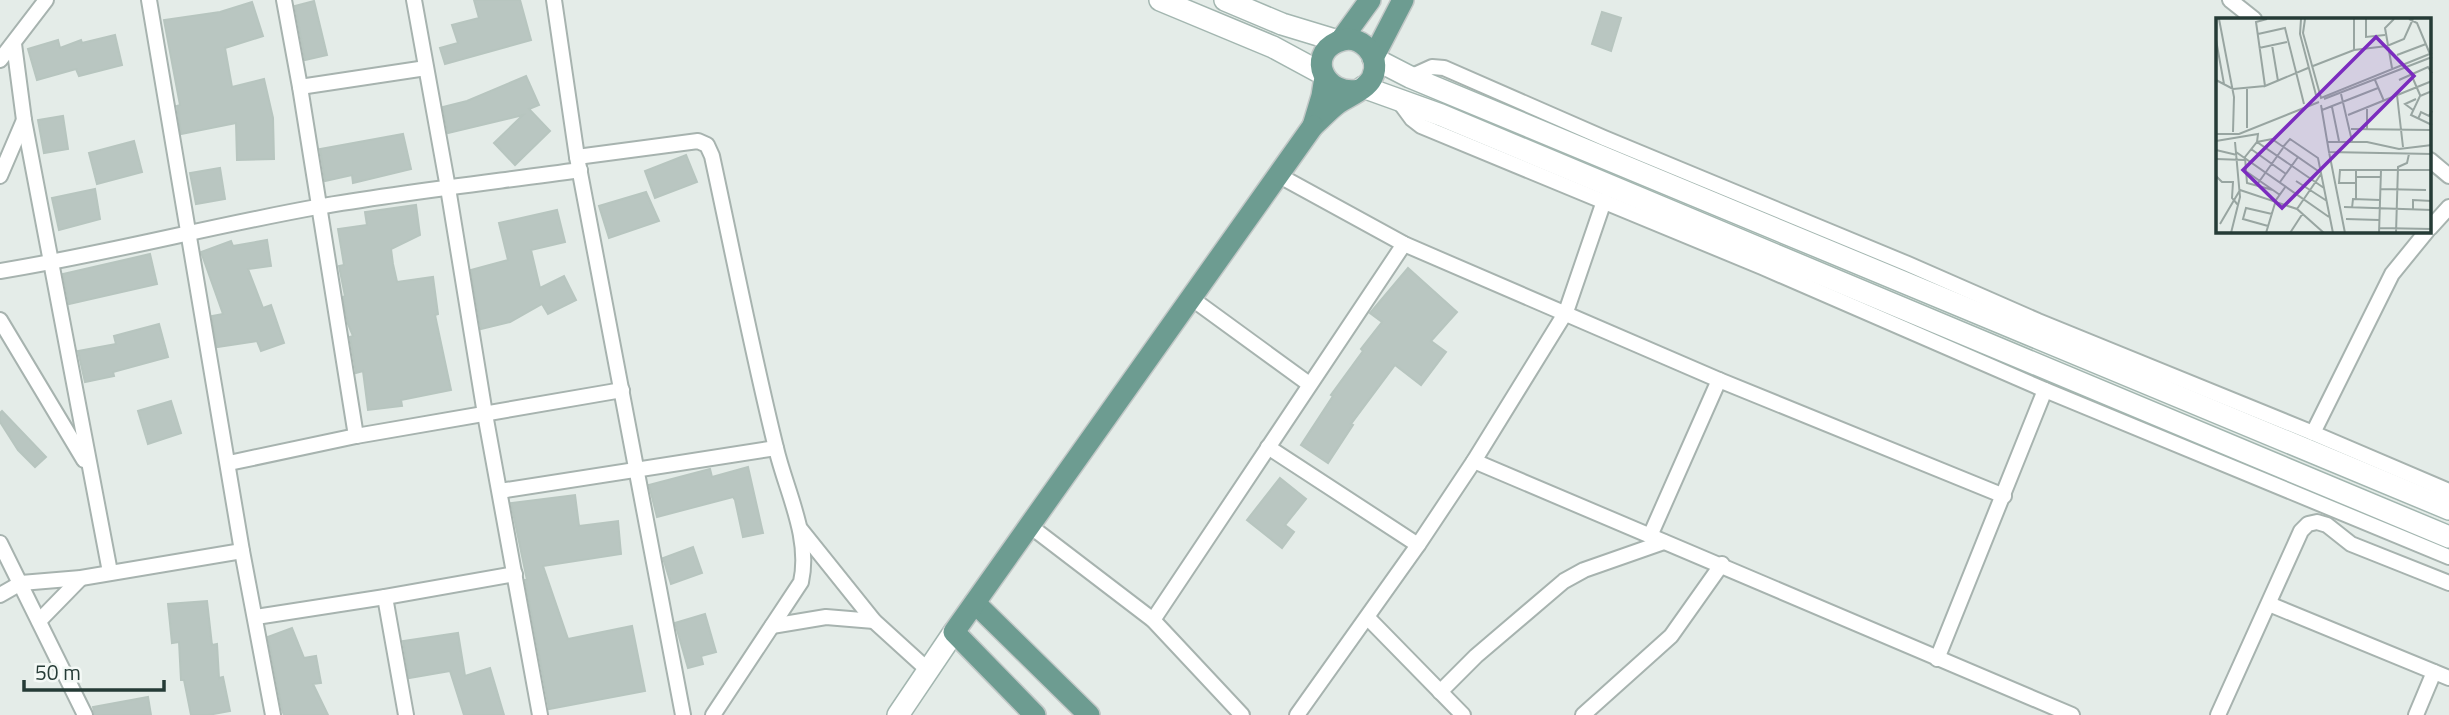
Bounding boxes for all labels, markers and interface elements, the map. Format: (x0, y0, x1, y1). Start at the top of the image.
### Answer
inset map (2216, 18, 2432, 233)
scale bar (24, 648, 164, 692)
text: 50 m (35, 656, 81, 688)

